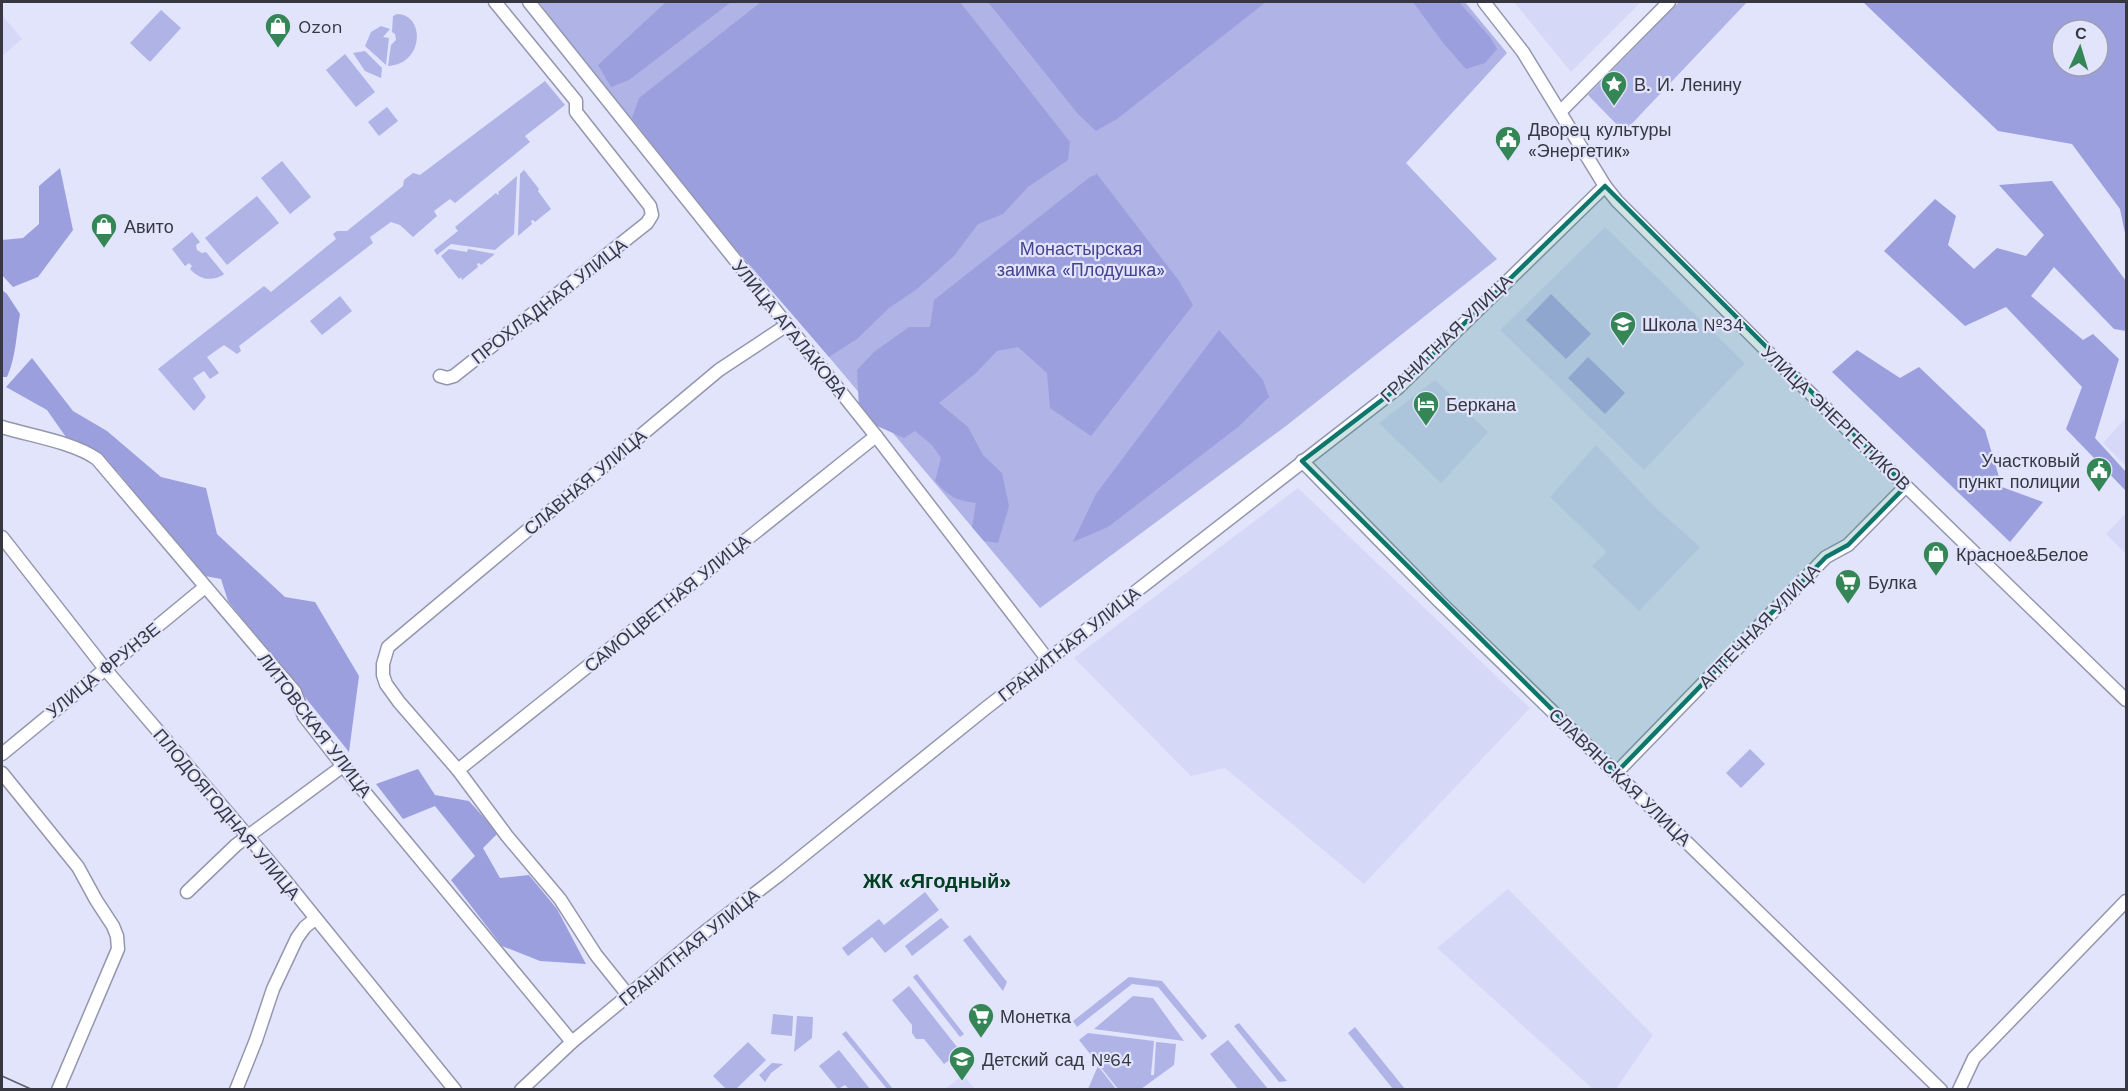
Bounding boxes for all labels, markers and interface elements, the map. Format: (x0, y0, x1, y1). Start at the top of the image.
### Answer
shop icon: Ozon (263, 11, 293, 49)
place label: Ozon (298, 16, 343, 37)
north arrow (2050, 18, 2110, 78)
text: С (2075, 24, 2088, 43)
place icon: В. И. Ленину (1599, 69, 1629, 107)
place label: В. И. Ленину (1634, 74, 1742, 95)
place label: Дворец культуры «Энергетик» (1528, 119, 1671, 161)
public building icon: Дворец культуры «Энергетик» (1493, 124, 1523, 162)
shop icon: Авито (89, 211, 119, 249)
place label: Авито (124, 216, 174, 237)
street label: ПРОХЛАДНАЯ УЛИЦА (467, 234, 631, 368)
park label: Монастырская заимка «Плодушка» (997, 238, 1165, 280)
street label: УЛИЦА АГАЛАКОВА (728, 256, 852, 402)
street label: ГРАНИТНАЯ УЛИЦА (1376, 270, 1516, 406)
school or university icon: Школа №34 (1608, 309, 1638, 347)
place label: Школа №34 (1642, 314, 1744, 335)
street label: УЛИЦА ЭНЕРГЕТИКОВ (1757, 341, 1915, 495)
hotel icon: Беркана (1411, 389, 1441, 427)
place label: Беркана (1446, 394, 1517, 415)
street label: СЛАВНАЯ УЛИЦА (520, 425, 650, 539)
place label: Участковый пункт полиции (1959, 450, 2080, 492)
public building icon: Участковый пункт полиции (2084, 455, 2114, 493)
street label: САМОЦВЕТНАЯ УЛИЦА (580, 530, 754, 676)
shop icon: Красное&Белое (1921, 539, 1951, 577)
place label: Красное&Белое (1956, 544, 2089, 565)
street label: АПТЕЧНАЯ УЛИЦА (1694, 559, 1824, 693)
supermarket icon: Булка (1833, 567, 1863, 605)
place label: Булка (1868, 572, 1918, 593)
street label: ГРАНИТНАЯ УЛИЦА (994, 582, 1144, 706)
street label: УЛИЦА ФРУНЗЕ (42, 618, 164, 722)
street label: ЛИТОВСКАЯ УЛИЦА (254, 648, 376, 802)
street label: СЛАВЯНСКАЯ УЛИЦА (1545, 704, 1695, 850)
street label: ПЛОДОЯГОДНАЯ УЛИЦА (149, 724, 305, 904)
district label: ЖК «Ягодный» (862, 869, 1011, 893)
street label: ГРАНИТНАЯ УЛИЦА (615, 884, 763, 1010)
supermarket icon: Монетка (966, 1001, 996, 1039)
place label: Монетка (1000, 1006, 1072, 1027)
school or university icon: Детский сад №64 (947, 1044, 977, 1082)
place label: Детский сад №64 (982, 1049, 1132, 1070)

